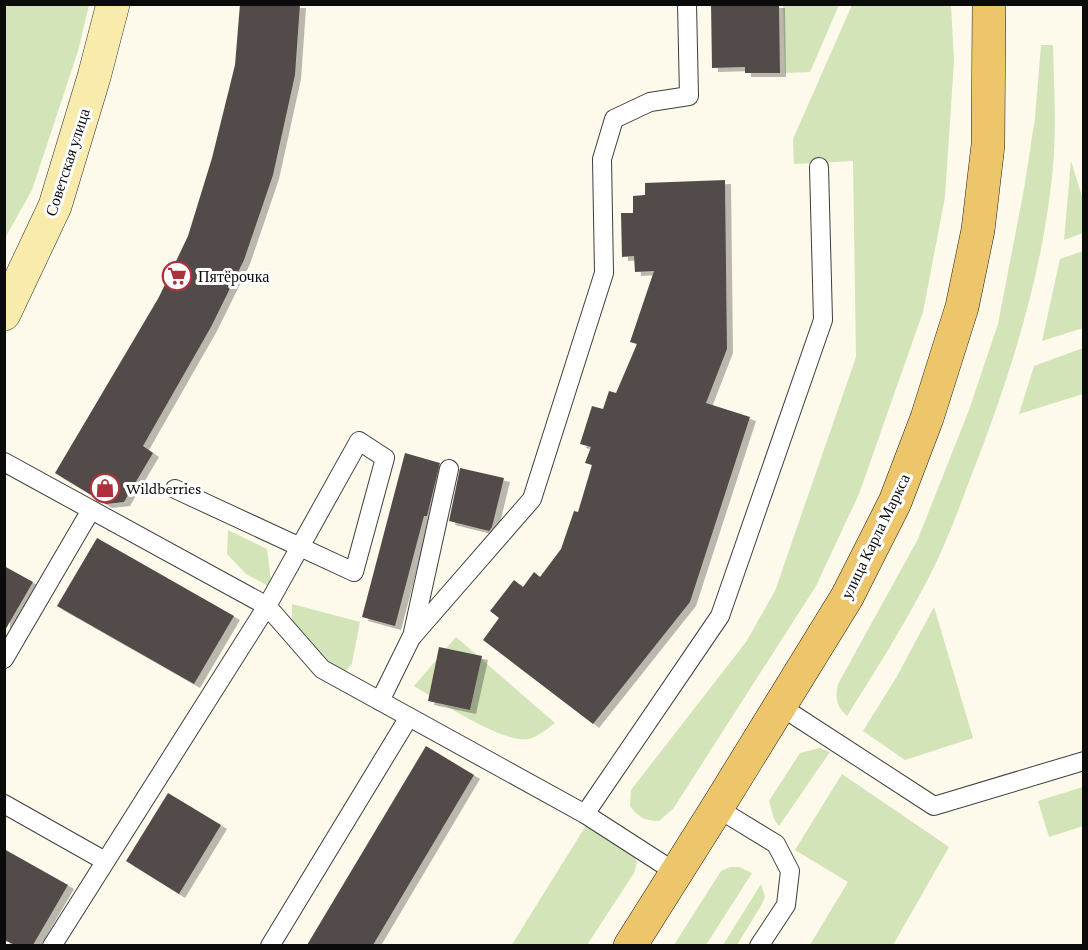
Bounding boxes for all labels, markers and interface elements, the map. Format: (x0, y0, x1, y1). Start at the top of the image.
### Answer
street label: Советская улица (42, 106, 94, 218)
supermarket icon: Пятёрочка (161, 260, 193, 292)
place label: Пятёрочка (198, 268, 269, 286)
street label: улица Карла Маркса (838, 471, 914, 602)
shop icon: Wildberries (89, 472, 121, 504)
place label: Wildberries (126, 480, 201, 497)

